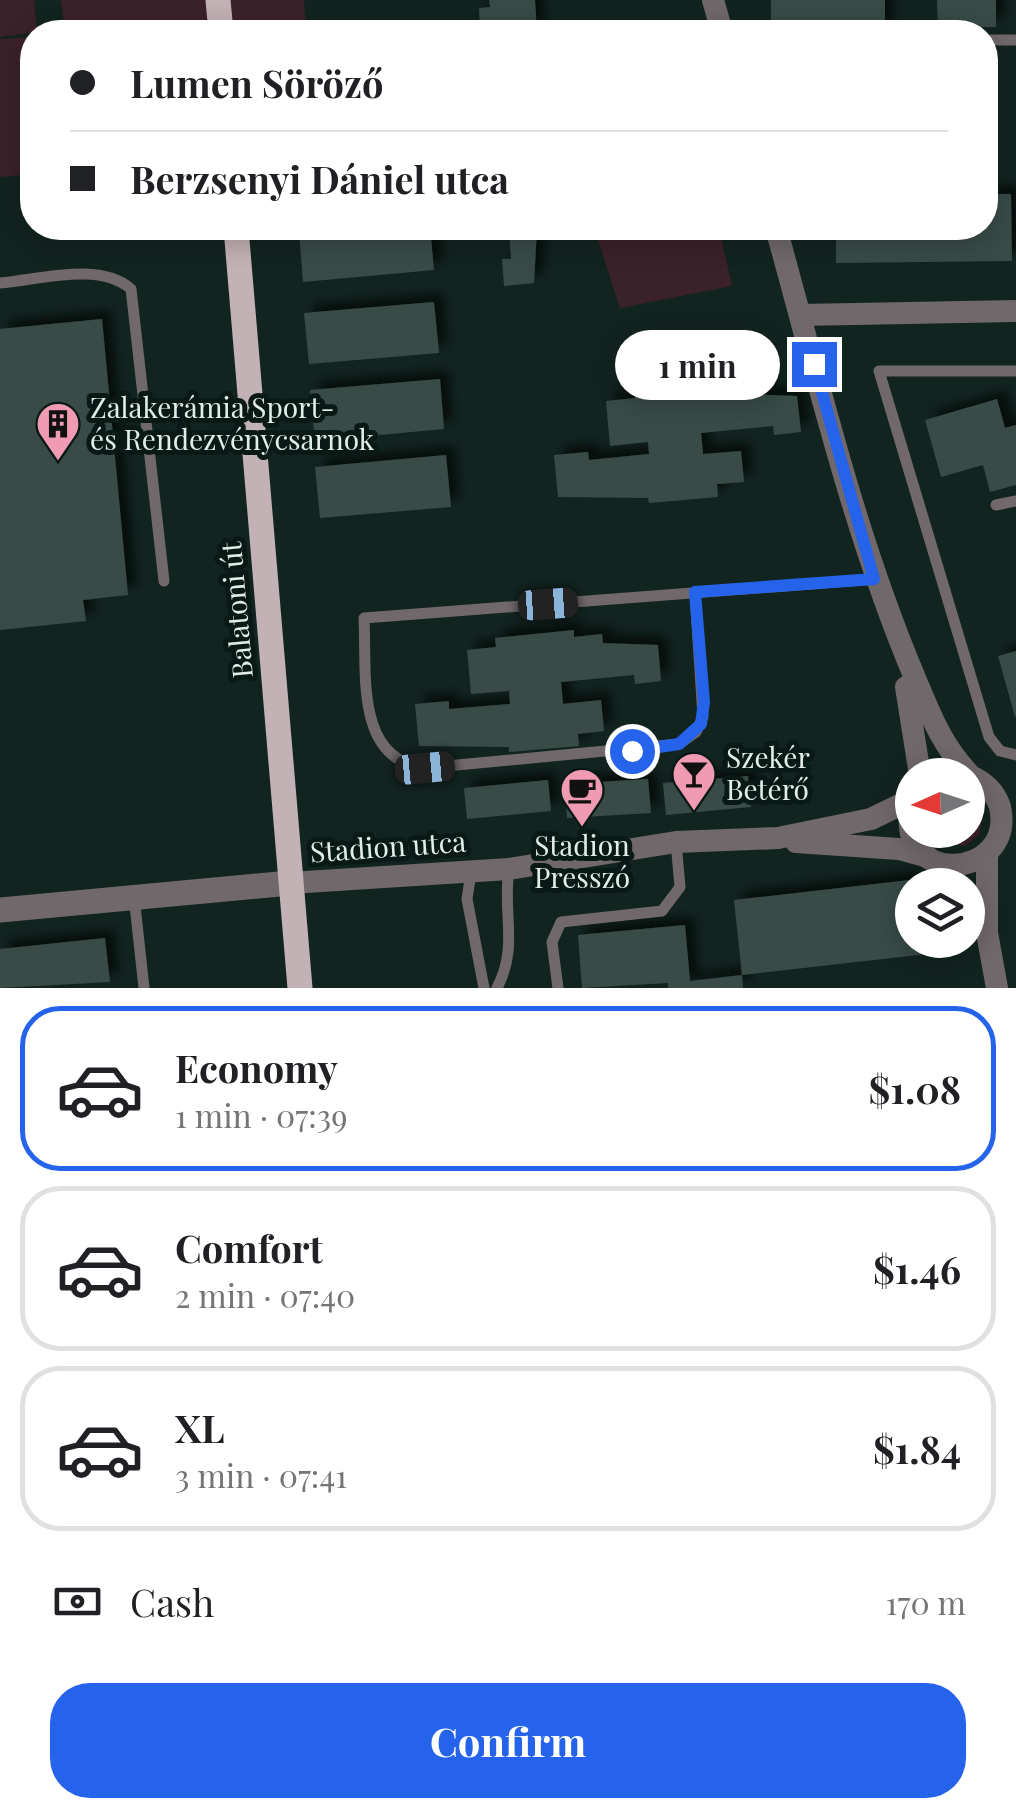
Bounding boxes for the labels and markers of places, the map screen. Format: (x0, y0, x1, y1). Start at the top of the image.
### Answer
place label: Zalakerámia Sport- és Rendezvénycsarnok (90, 388, 375, 457)
building icon: Zalakerámia Sport- és Rendezvénycsarnok (35, 401, 81, 462)
place label: Szekér Betérő (726, 738, 810, 807)
bar icon: Szekér Betérő (671, 751, 717, 812)
cafe icon: Stadion Presszó (559, 767, 605, 828)
place label: Stadion Presszó (534, 826, 630, 895)

